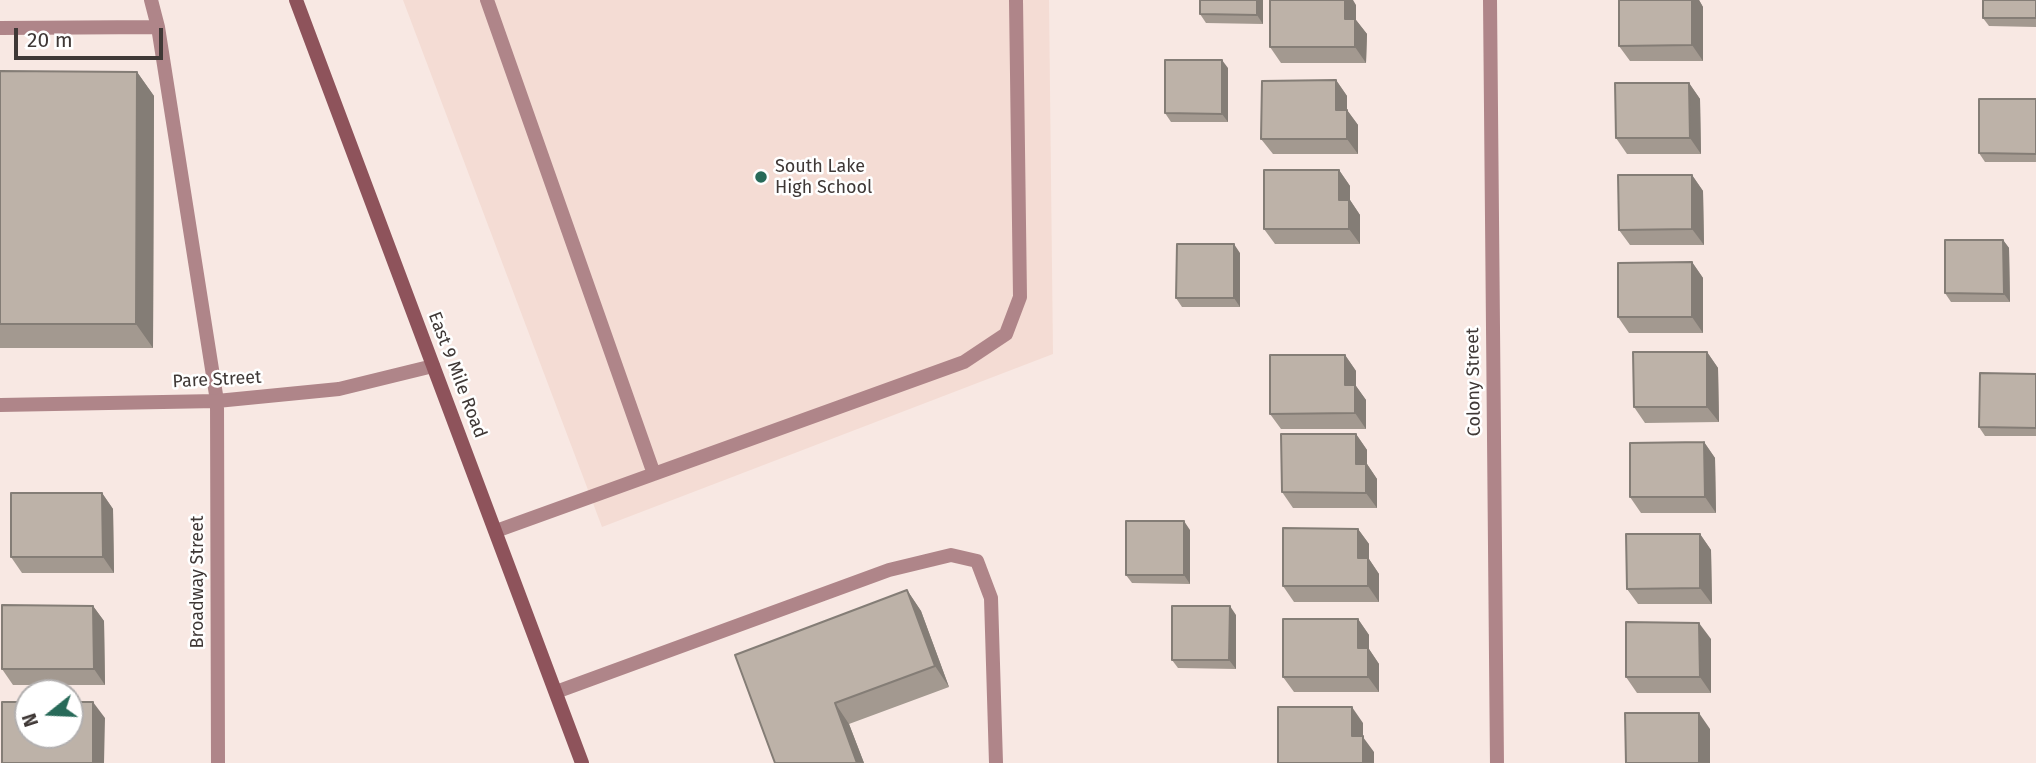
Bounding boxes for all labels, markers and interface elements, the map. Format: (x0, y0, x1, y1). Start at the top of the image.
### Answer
scale bar (18, 14, 166, 58)
text: 20 m (27, 27, 73, 53)
place label: South Lake High School (775, 156, 872, 198)
marker: South Lake High School (753, 169, 769, 185)
street label: East 9 Mile Road (423, 309, 491, 441)
street label: Colony Street (1462, 327, 1486, 437)
street label: Pare Street (172, 367, 262, 393)
street label: Broadway Street (187, 516, 209, 648)
north arrow (14, 679, 84, 749)
text: N (18, 710, 43, 730)

